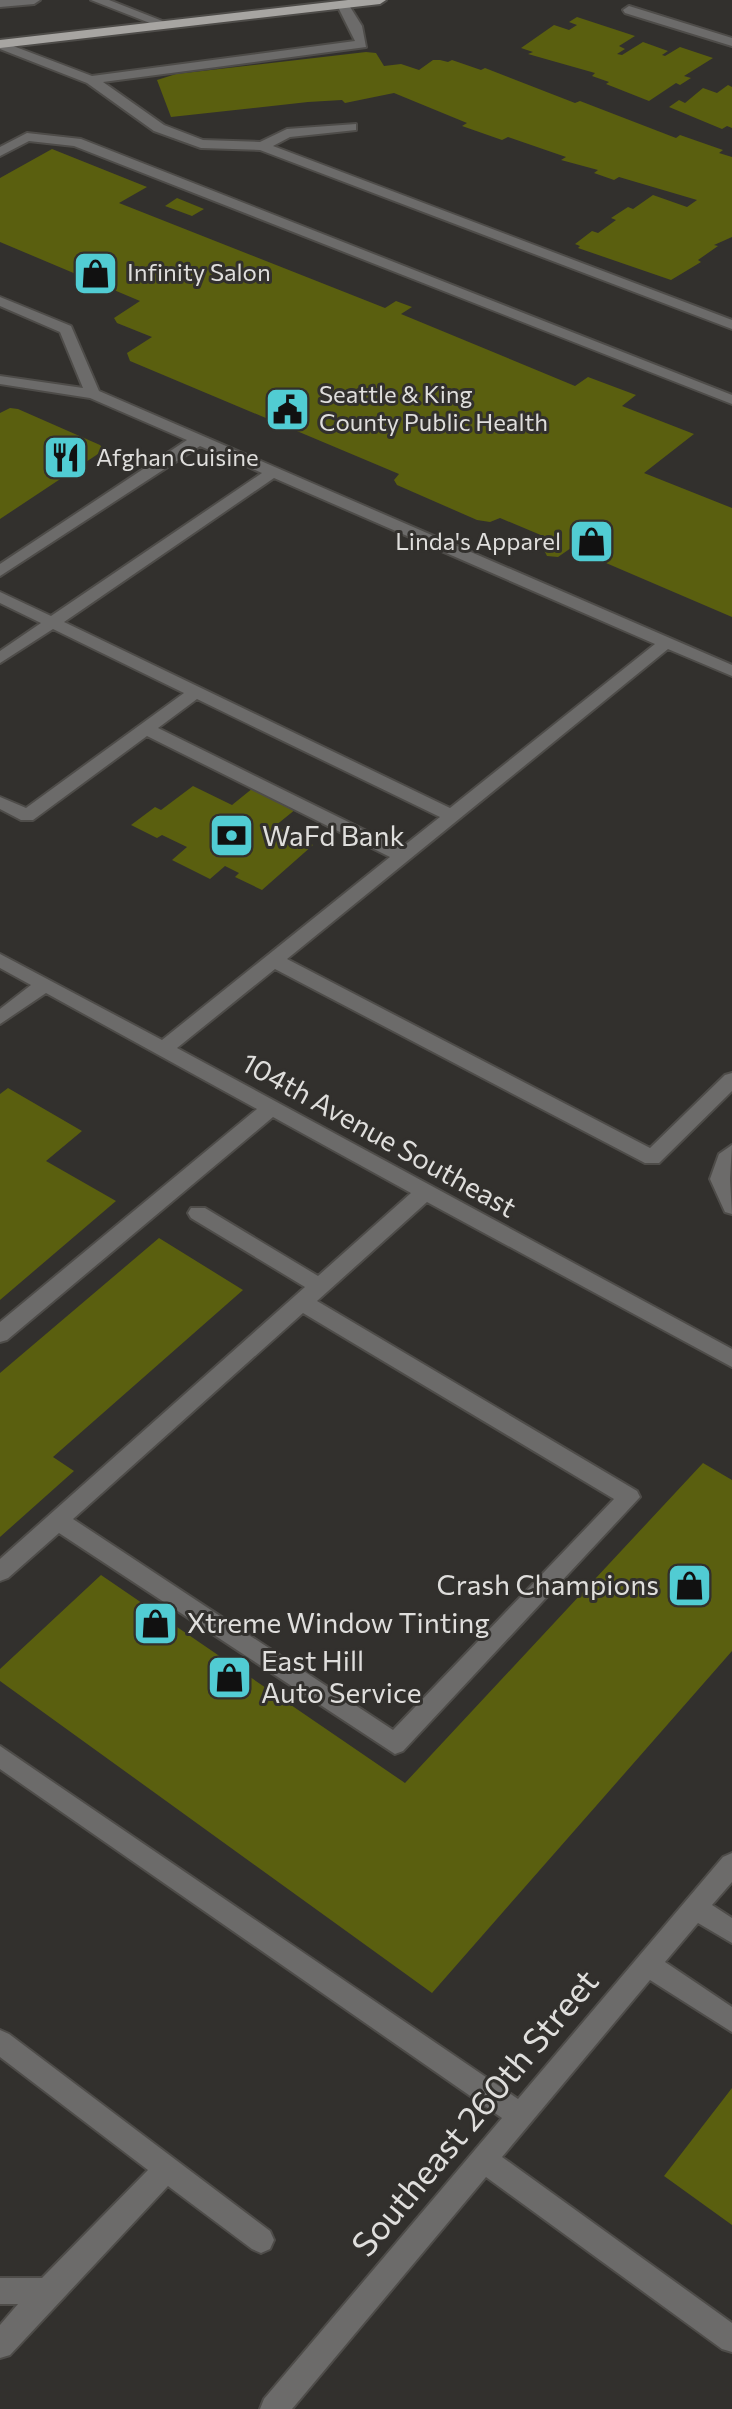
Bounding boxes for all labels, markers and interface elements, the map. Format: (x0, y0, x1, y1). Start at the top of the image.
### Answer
shop icon: Infinity Salon (72, 249, 120, 297)
place label: Infinity Salon (127, 257, 271, 286)
place label: Seattle & King County Public Health (319, 379, 548, 436)
public building icon: Seattle & King County Public Health (264, 385, 312, 433)
restaurant icon: Afghan Cuisine (41, 434, 89, 482)
place label: Afghan Cuisine (96, 442, 259, 471)
shop icon: Linda's Apparel (568, 518, 616, 566)
place label: Linda's Apparel (395, 526, 561, 555)
bank icon: WaFd Bank (207, 812, 255, 860)
place label: WaFd Bank (262, 818, 405, 852)
street label: 104th Avenue Southeast (236, 1044, 523, 1224)
shop icon: Crash Champions (666, 1561, 714, 1609)
place label: Crash Champions (437, 1567, 659, 1601)
shop icon: Xtreme Window Tinting (132, 1599, 180, 1647)
place label: Xtreme Window Tinting (187, 1605, 490, 1639)
place label: East Hill Auto Service (261, 1643, 422, 1709)
shop icon: East Hill Auto Service (206, 1653, 254, 1701)
street label: Southeast 260th Street (341, 1960, 606, 2264)

